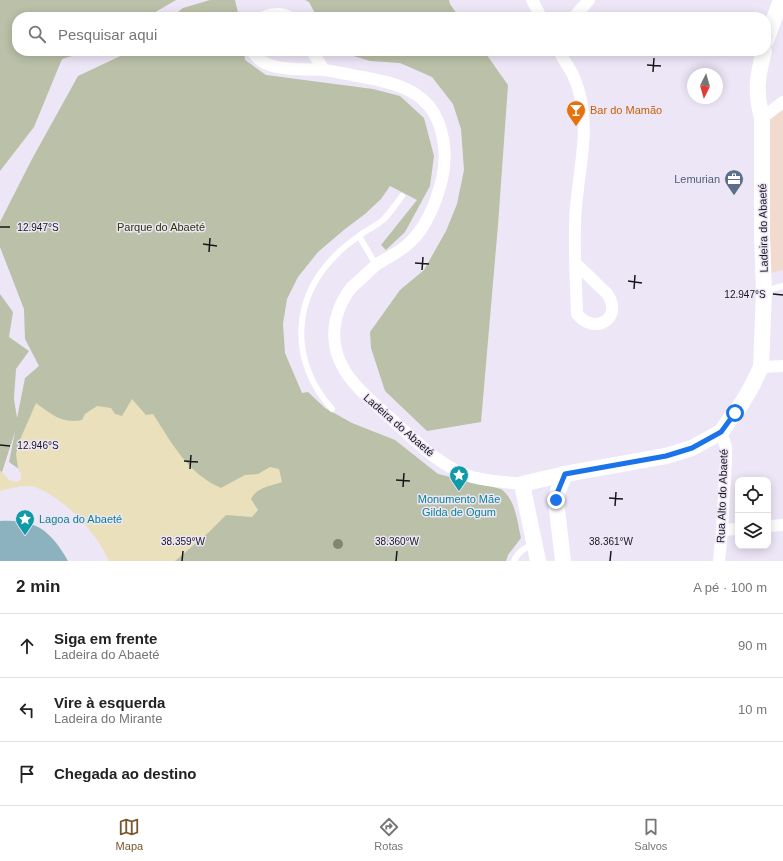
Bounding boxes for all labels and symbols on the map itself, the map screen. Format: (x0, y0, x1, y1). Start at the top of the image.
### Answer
north arrow (687, 68, 723, 104)
bar icon: Bar do Mamão (565, 99, 587, 127)
place label: Bar do Mamão (590, 104, 662, 116)
office icon: Lemurian (723, 168, 745, 196)
place label: Lemurian (674, 173, 720, 185)
street label: Ladeira do Abaeté (756, 183, 770, 273)
park label: Parque do Abaeté (117, 221, 205, 233)
text: 12.947°S (17, 222, 59, 233)
text: 12.947°S (724, 289, 766, 300)
street label: Ladeira do Abaeté (361, 391, 437, 459)
route start (726, 404, 744, 422)
text: 12.946°S (17, 440, 59, 451)
street label: Rua Alto do Abaeté (714, 449, 730, 543)
place icon: Monumento Mãe Gilda de Ogum (448, 464, 470, 492)
route end (547, 491, 565, 509)
place label: Monumento Mãe Gilda de Ogum (418, 493, 500, 518)
place icon: Lagoa do Abaeté (14, 508, 36, 536)
place label: Lagoa do Abaeté (39, 513, 122, 525)
text: 38.359°W (161, 536, 206, 547)
text: 38.360°W (375, 536, 420, 547)
text: 38.361°W (589, 536, 634, 547)

